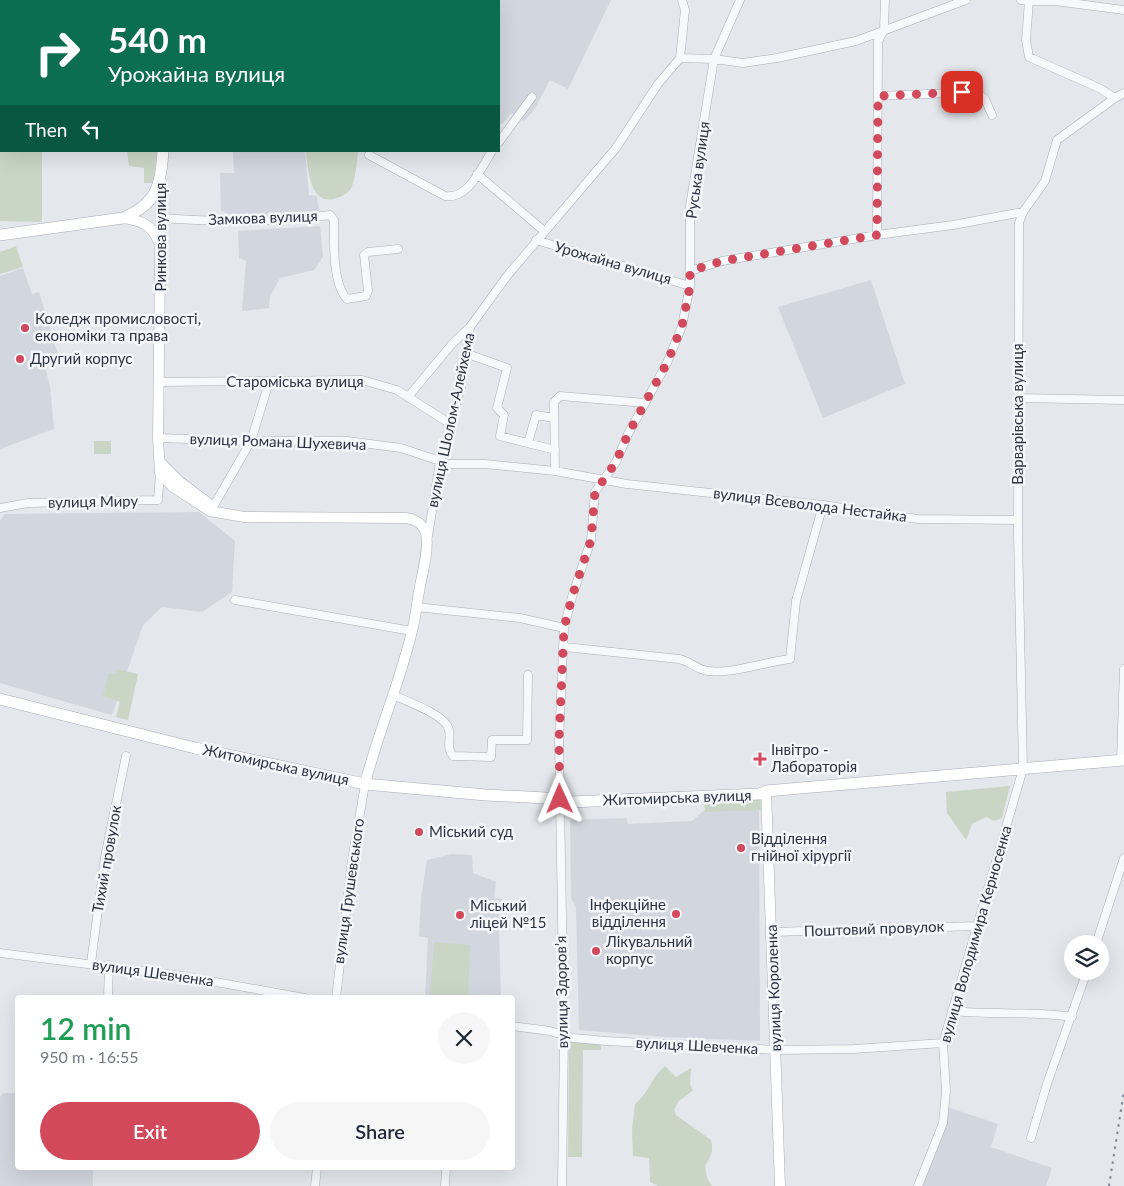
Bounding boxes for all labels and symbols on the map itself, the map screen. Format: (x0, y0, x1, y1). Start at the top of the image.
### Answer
pin (941, 71, 983, 113)
street label: Руська вулиця (681, 120, 713, 220)
street label: Ринкова вулиця (151, 183, 169, 291)
street label: Замкова вулиця (208, 206, 318, 228)
street label: Урожайна вулиця (553, 237, 674, 287)
place label: Коледж промисловості, економіки та права (35, 309, 201, 344)
marker: Коледж промисловості, економіки та права (19, 322, 31, 334)
street label: вулиця Шолом-Алейхема (423, 331, 477, 509)
street label: Варварівська вулиця (1008, 343, 1026, 485)
place label: Другий корпус (30, 349, 132, 367)
marker: Другий корпус (14, 353, 26, 365)
street label: Староміська вулиця (226, 372, 364, 390)
street label: вулиця Романа Шухевича (189, 429, 367, 453)
street label: вулиця Всеволода Нестайка (712, 483, 908, 525)
street label: вулиця Миру (48, 491, 139, 511)
street label: Житомирська вулиця (201, 740, 351, 788)
place label: Інвітро - Лабораторія (770, 740, 857, 775)
marker: Інвітро - Лабораторія (753, 752, 767, 766)
position arrow (533, 772, 585, 824)
street label: Житомирська вулиця (602, 785, 752, 809)
street label: Тихий провулок (88, 803, 124, 914)
street label: вулиця Грушевського (329, 817, 367, 965)
place label: Міський суд (429, 822, 513, 840)
street label: вулиця Володимира Керносенка (935, 823, 1015, 1044)
marker: Міський суд (413, 826, 425, 838)
place label: Відділення гнійної хірургії (751, 829, 852, 864)
marker: Відділення гнійної хірургії (735, 842, 747, 854)
place label: Інфекційне відділення (590, 895, 666, 930)
place label: Міський ліцей №15 (470, 896, 546, 931)
marker: Інфекційне відділення (670, 908, 682, 920)
marker: Міський ліцей №15 (454, 909, 466, 921)
street label: Поштовий провулок (803, 917, 945, 939)
street label: вулиця Короленка (762, 924, 784, 1052)
place label: Лікувальний корпус (605, 932, 692, 967)
street label: вулиця Здоровʼя (551, 935, 571, 1049)
marker: Лікувальний корпус (590, 945, 602, 957)
street label: вулиця Шевченка (91, 955, 215, 989)
street label: вулиця Шевченка (635, 1033, 759, 1057)

